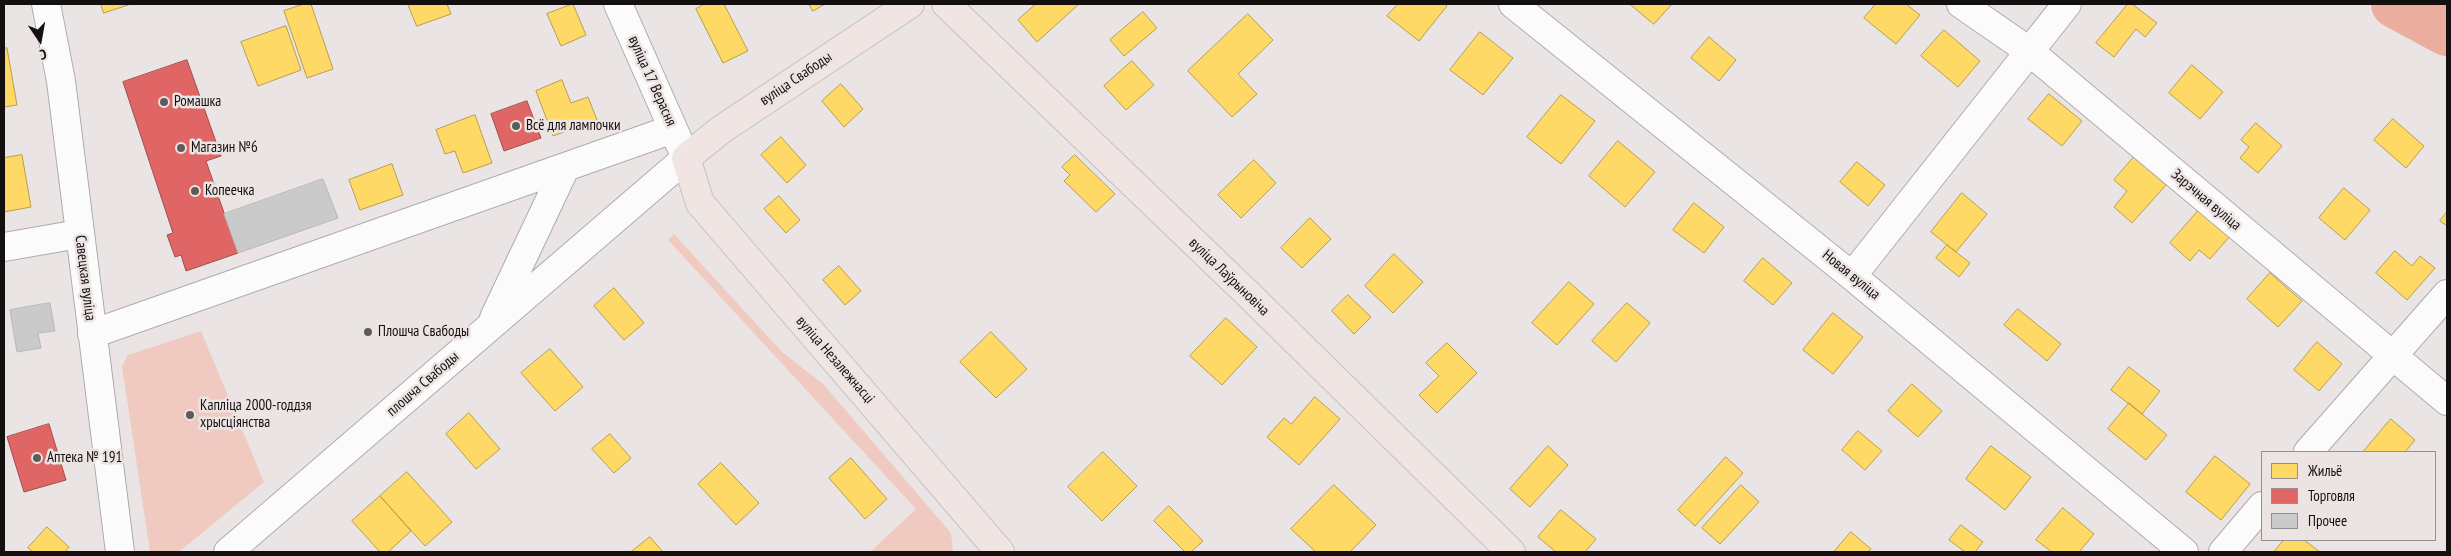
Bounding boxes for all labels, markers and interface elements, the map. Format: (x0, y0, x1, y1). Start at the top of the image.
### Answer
north arrow (15, 15, 65, 65)
street label: вуліца 17 Верасня (624, 33, 680, 129)
text: С (38, 45, 48, 64)
street label: вуліца Свабоды (756, 48, 836, 110)
place label: Ромашка (174, 93, 221, 111)
marker: Ромашка (158, 96, 170, 108)
place label: Всё для лампочки (526, 117, 621, 135)
marker: Всё для лампочки (510, 120, 522, 132)
place label: Магазин №6 (191, 139, 258, 157)
marker: Магазин №6 (175, 142, 187, 154)
street label: Зарэчная вуліца (2167, 166, 2245, 234)
place label: Копеечка (205, 182, 255, 200)
marker: Копеечка (189, 185, 201, 197)
street label: Савецкая вуліца (71, 234, 99, 322)
street label: вуліца Лаўрыновіча (1185, 234, 1273, 320)
street label: Новая вуліца (1819, 246, 1883, 304)
street label: вуліца Незалежнасці (792, 313, 878, 407)
place label: Плошча Свабоды (378, 323, 469, 341)
marker: Плошча Свабоды (362, 326, 374, 338)
street label: плошча Свабоды (383, 348, 463, 420)
place label: Капліца 2000-годдзя хрысціянства (200, 397, 312, 432)
marker: Капліца 2000-годдзя хрысціянства (184, 409, 196, 421)
place label: Аптека № 191 (47, 449, 122, 467)
legend (2261, 451, 2436, 541)
marker: Аптека № 191 (31, 452, 43, 464)
text: Жильё (2308, 461, 2342, 480)
text: Торговля (2308, 486, 2355, 505)
text: Прочее (2308, 511, 2347, 530)

